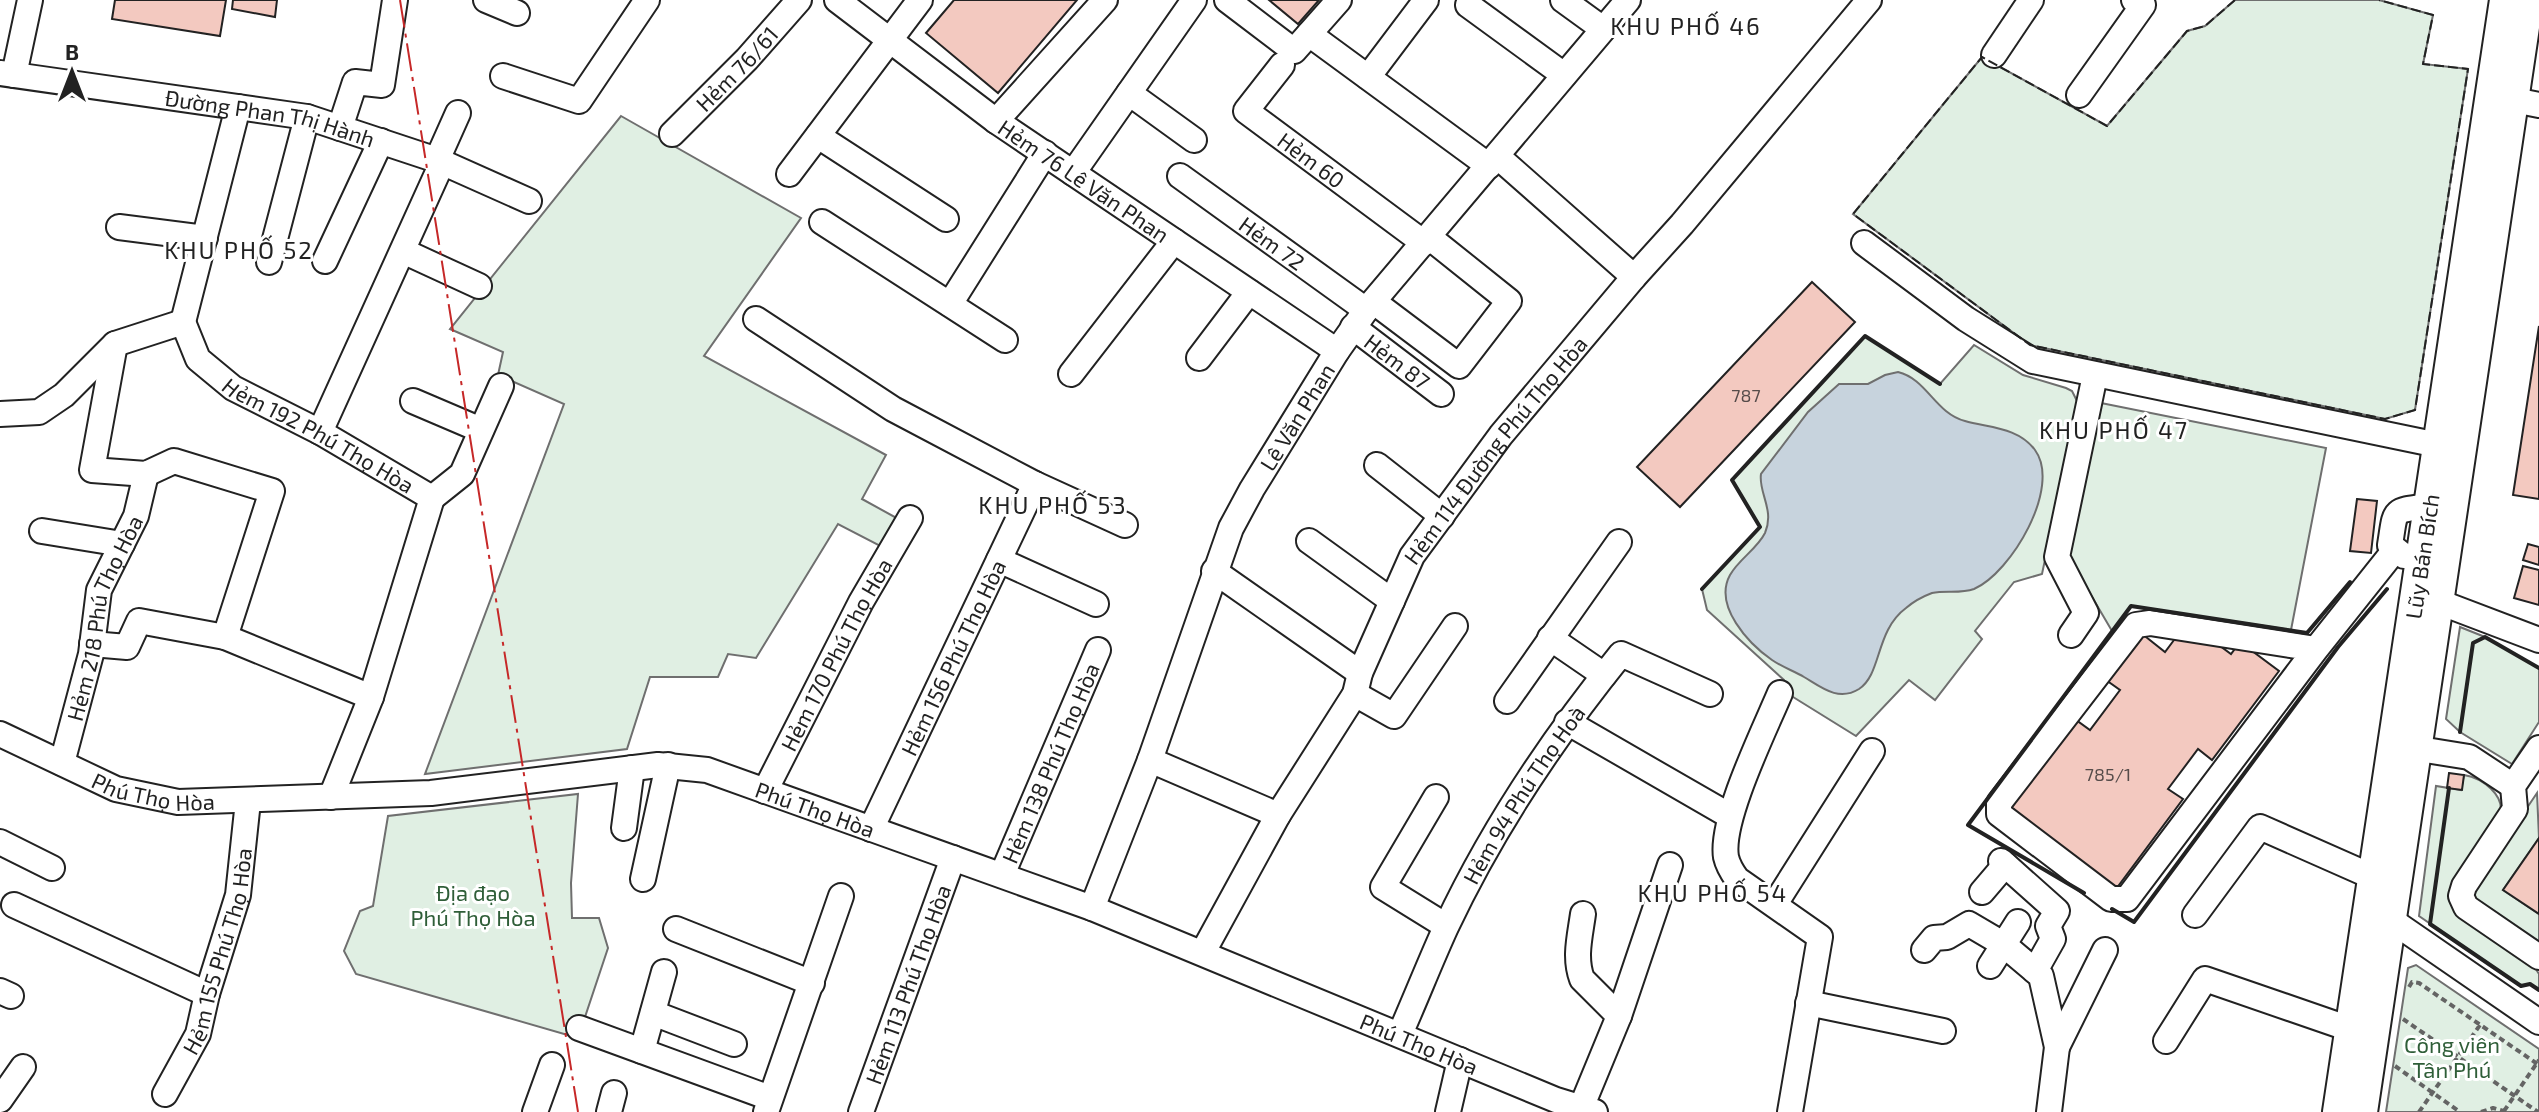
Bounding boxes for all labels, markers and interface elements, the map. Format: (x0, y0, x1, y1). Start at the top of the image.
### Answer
district label: KHU PHỐ 46 (1610, 10, 1762, 40)
street label: Hẻm 76/61 (690, 21, 783, 116)
north arrow (32, 32, 112, 112)
text: B (65, 38, 79, 64)
street label: Đường Phan Thị Hành (163, 84, 378, 152)
street label: Hẻm 76 Lê Văn Phan (994, 114, 1174, 247)
street label: Hẻm 60 (1273, 126, 1350, 193)
street label: Hẻm 72 (1235, 210, 1310, 275)
district label: KHU PHỐ 52 (164, 234, 314, 264)
street label: Hẻm 87 (1360, 328, 1435, 394)
street label: Hẻm 114 Đường Phú Thọ Hòa (1398, 330, 1592, 569)
street label: Lê Văn Phan (1254, 358, 1339, 475)
street label: Hẻm 192 Phú Thọ Hòa (217, 372, 419, 498)
house number: 787 (1731, 384, 1761, 406)
district label: KHU PHỐ 47 (2039, 414, 2189, 444)
district label: KHU PHỐ 53 (978, 489, 1128, 519)
street label: Lũy Bán Bích (2399, 492, 2444, 620)
street label: Hẻm 218 Phú Thọ Hòa (61, 511, 147, 723)
street label: Hẻm 170 Phú Thọ Hòa (775, 553, 897, 755)
street label: Hẻm 156 Phú Thọ Hòa (895, 555, 1010, 760)
street label: Hẻm 138 Phú Thọ Hòa (996, 659, 1104, 867)
street label: Hẻm 94 Phú Thọ Hoà (1457, 700, 1590, 888)
house number: 785/1 (2085, 763, 2131, 785)
street label: Phú Thọ Hòa (88, 767, 215, 815)
street label: Phú Thọ Hòa (752, 776, 879, 842)
street label: Hẻm 155 Phú Thọ Hòa (177, 847, 256, 1059)
district label: KHU PHỐ 54 (1638, 877, 1788, 907)
park label: Địa đạo Phú Thọ Hòa (411, 879, 535, 930)
street label: Hẻm 113 Phú Thọ Hòa (859, 881, 955, 1087)
street label: Phú Thọ Hòa (1357, 1007, 1482, 1079)
park label: Công viên Tân Phú (2404, 1031, 2500, 1082)

